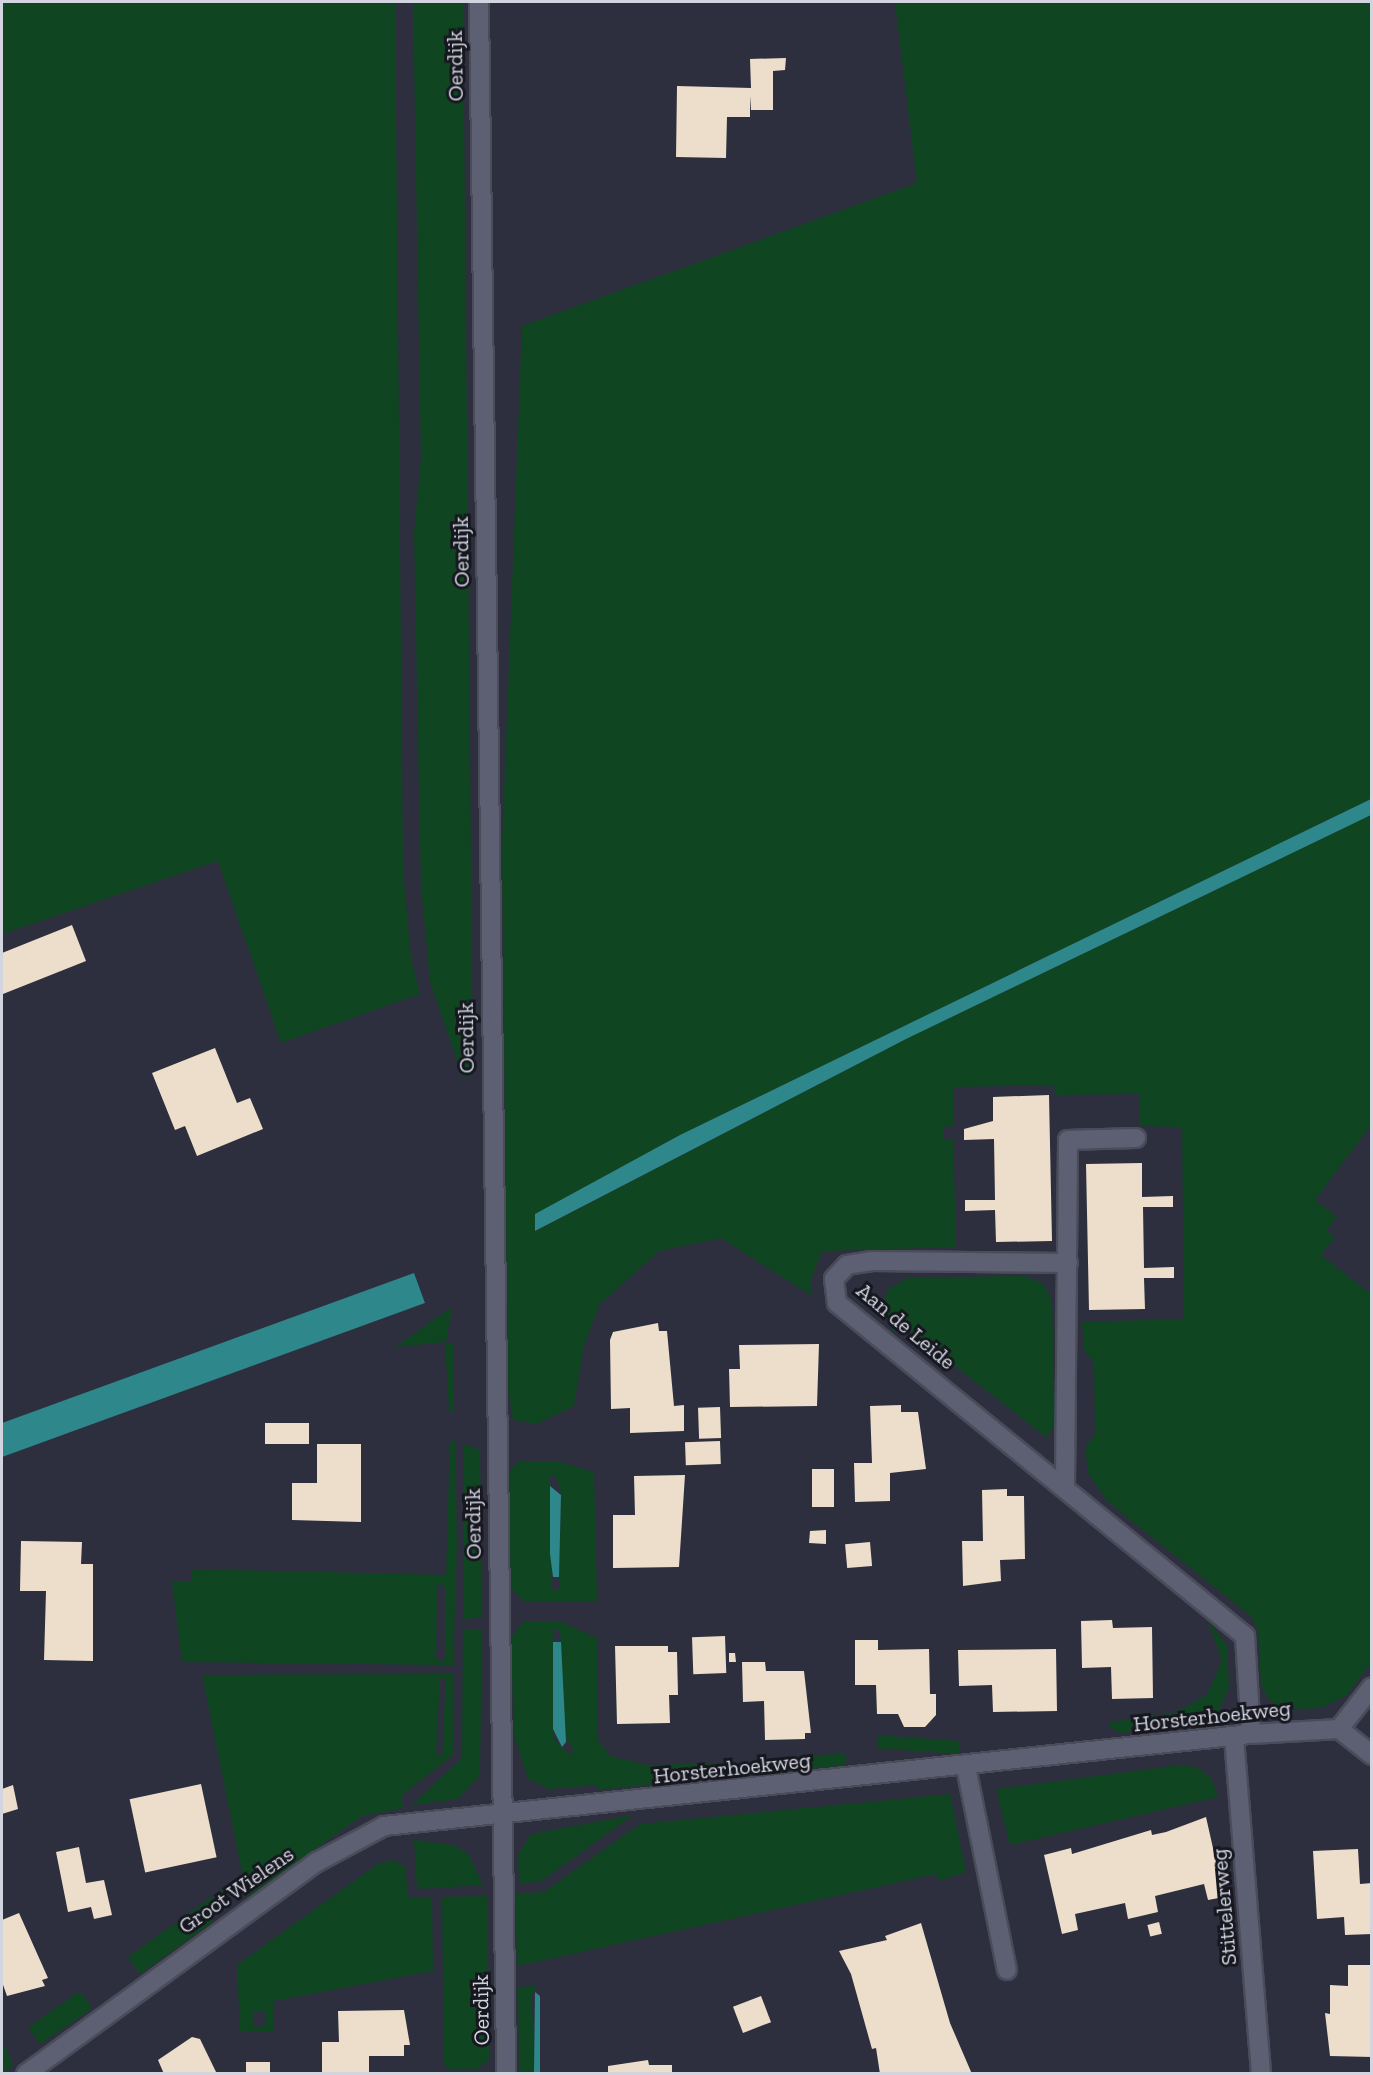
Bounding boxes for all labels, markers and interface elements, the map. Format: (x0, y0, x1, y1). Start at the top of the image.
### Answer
street label: Oerdijk (441, 30, 469, 102)
street label: Oerdijk (447, 516, 475, 588)
street label: Oerdijk (452, 1002, 480, 1074)
street label: Aan de Leide (851, 1277, 961, 1375)
street label: Oerdijk (459, 1488, 487, 1560)
street label: Horsterhoekweg (1132, 1695, 1292, 1737)
street label: Horsterhoekweg (652, 1747, 812, 1789)
street label: Groot Wielens (173, 1840, 299, 1940)
street label: Stittelerweg (1206, 1847, 1242, 1967)
street label: Oerdijk (467, 1974, 495, 2046)

